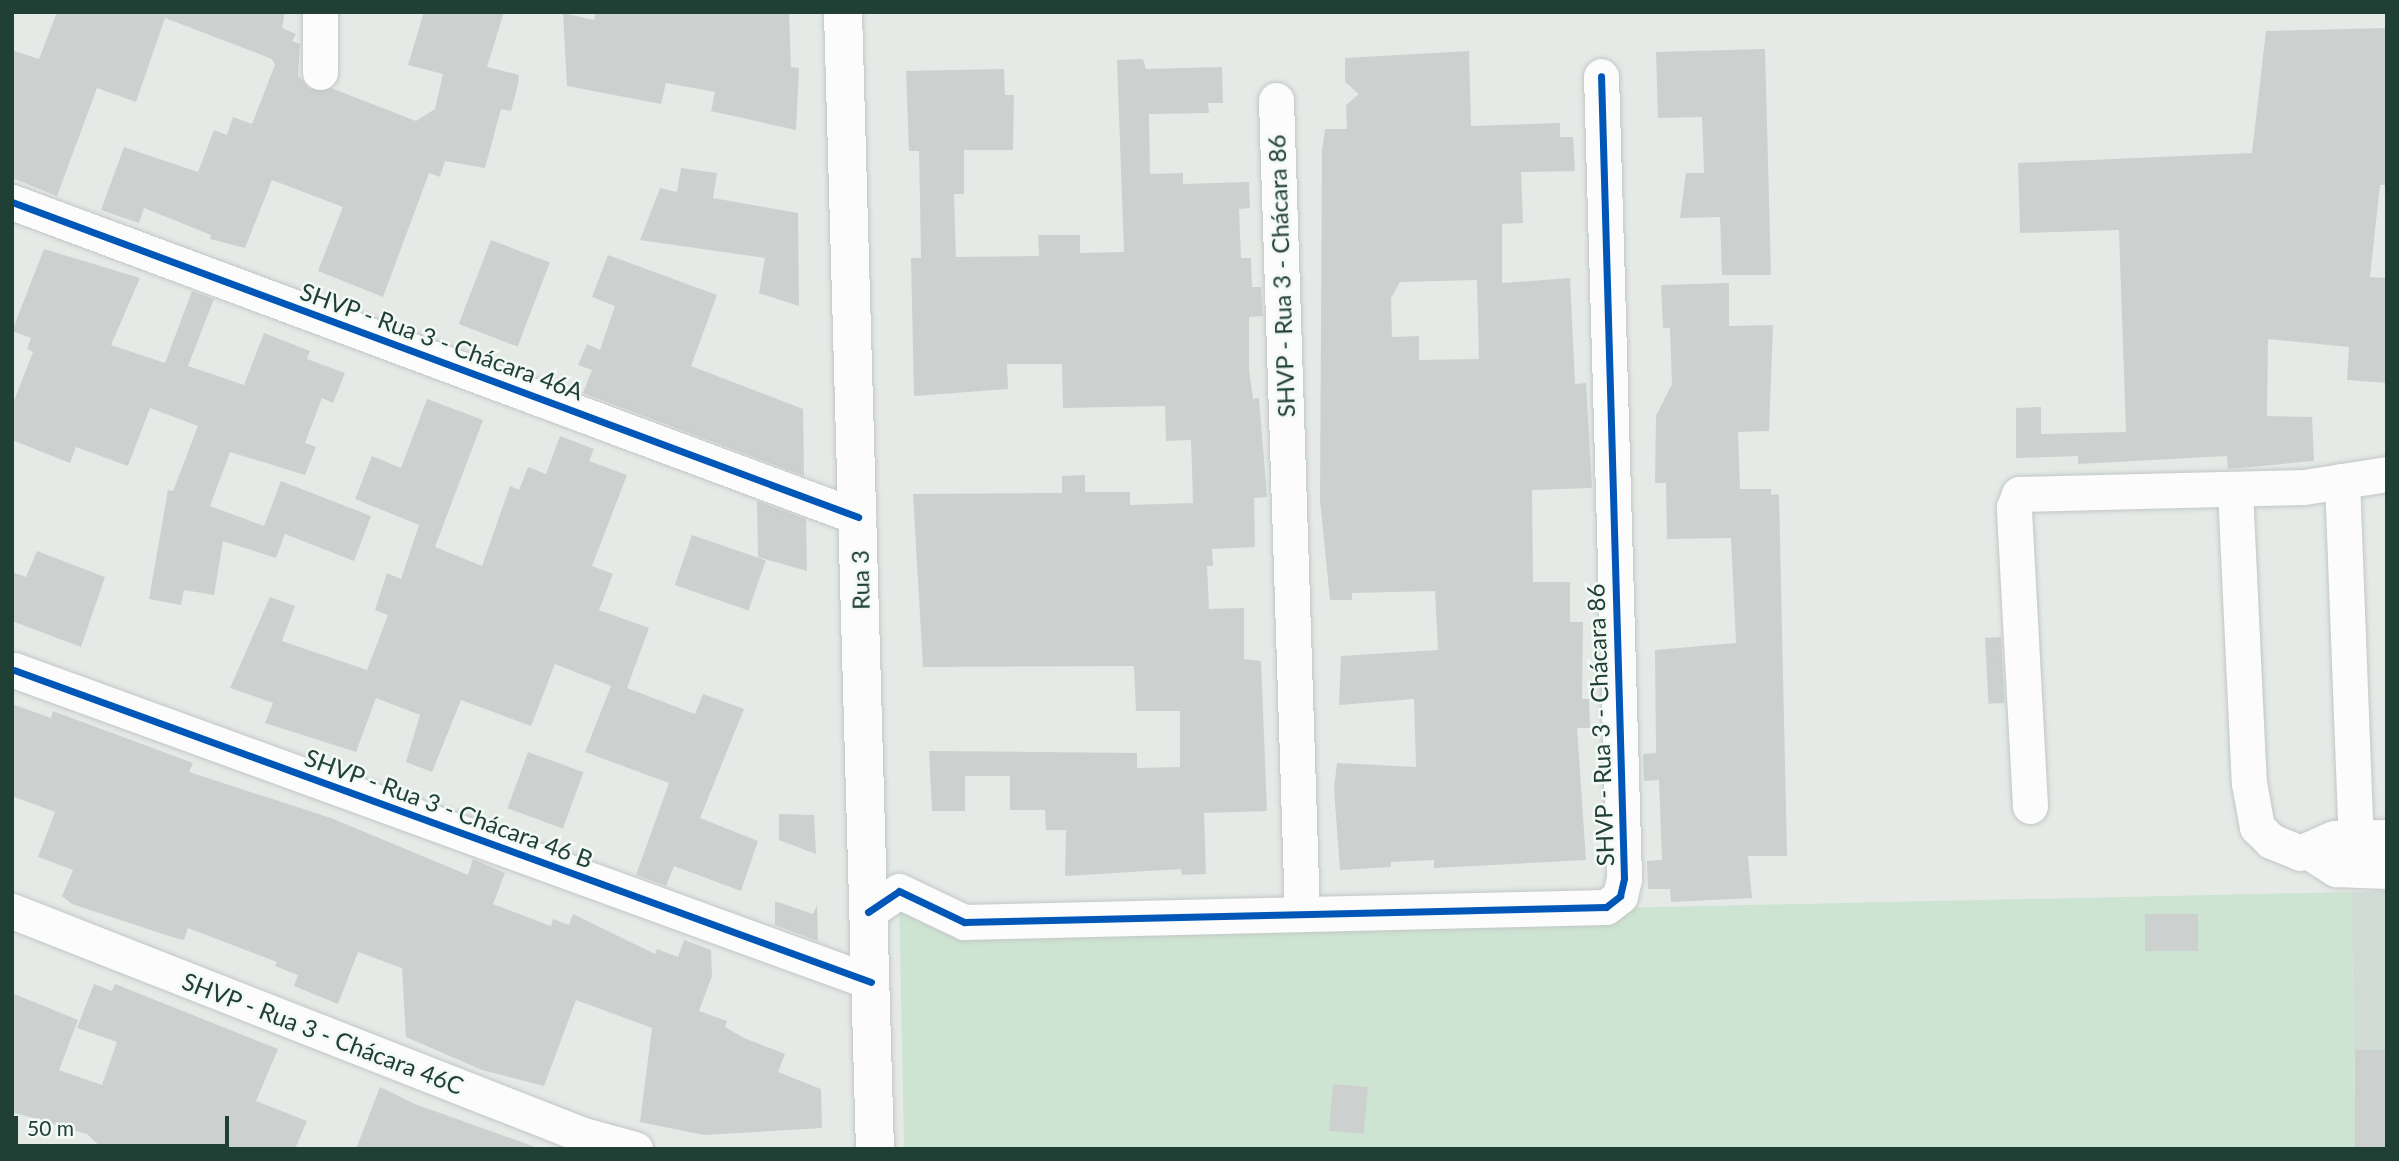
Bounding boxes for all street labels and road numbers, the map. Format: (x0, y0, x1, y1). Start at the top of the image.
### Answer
street label: SHVP - Rua 3 - Chácara 86 (1262, 134, 1300, 418)
street label: SHVP - Rua 3 - Chácara 46A (296, 276, 588, 406)
street label: Rua 3 (845, 550, 875, 610)
street label: SHVP - Rua 3 - Chácara 86 (1581, 583, 1619, 867)
street label: SHVP - Rua 3 - Chácara 46 B (301, 742, 597, 874)
street label: SHVP - Rua 3 - Chácara 46C (178, 966, 468, 1100)

